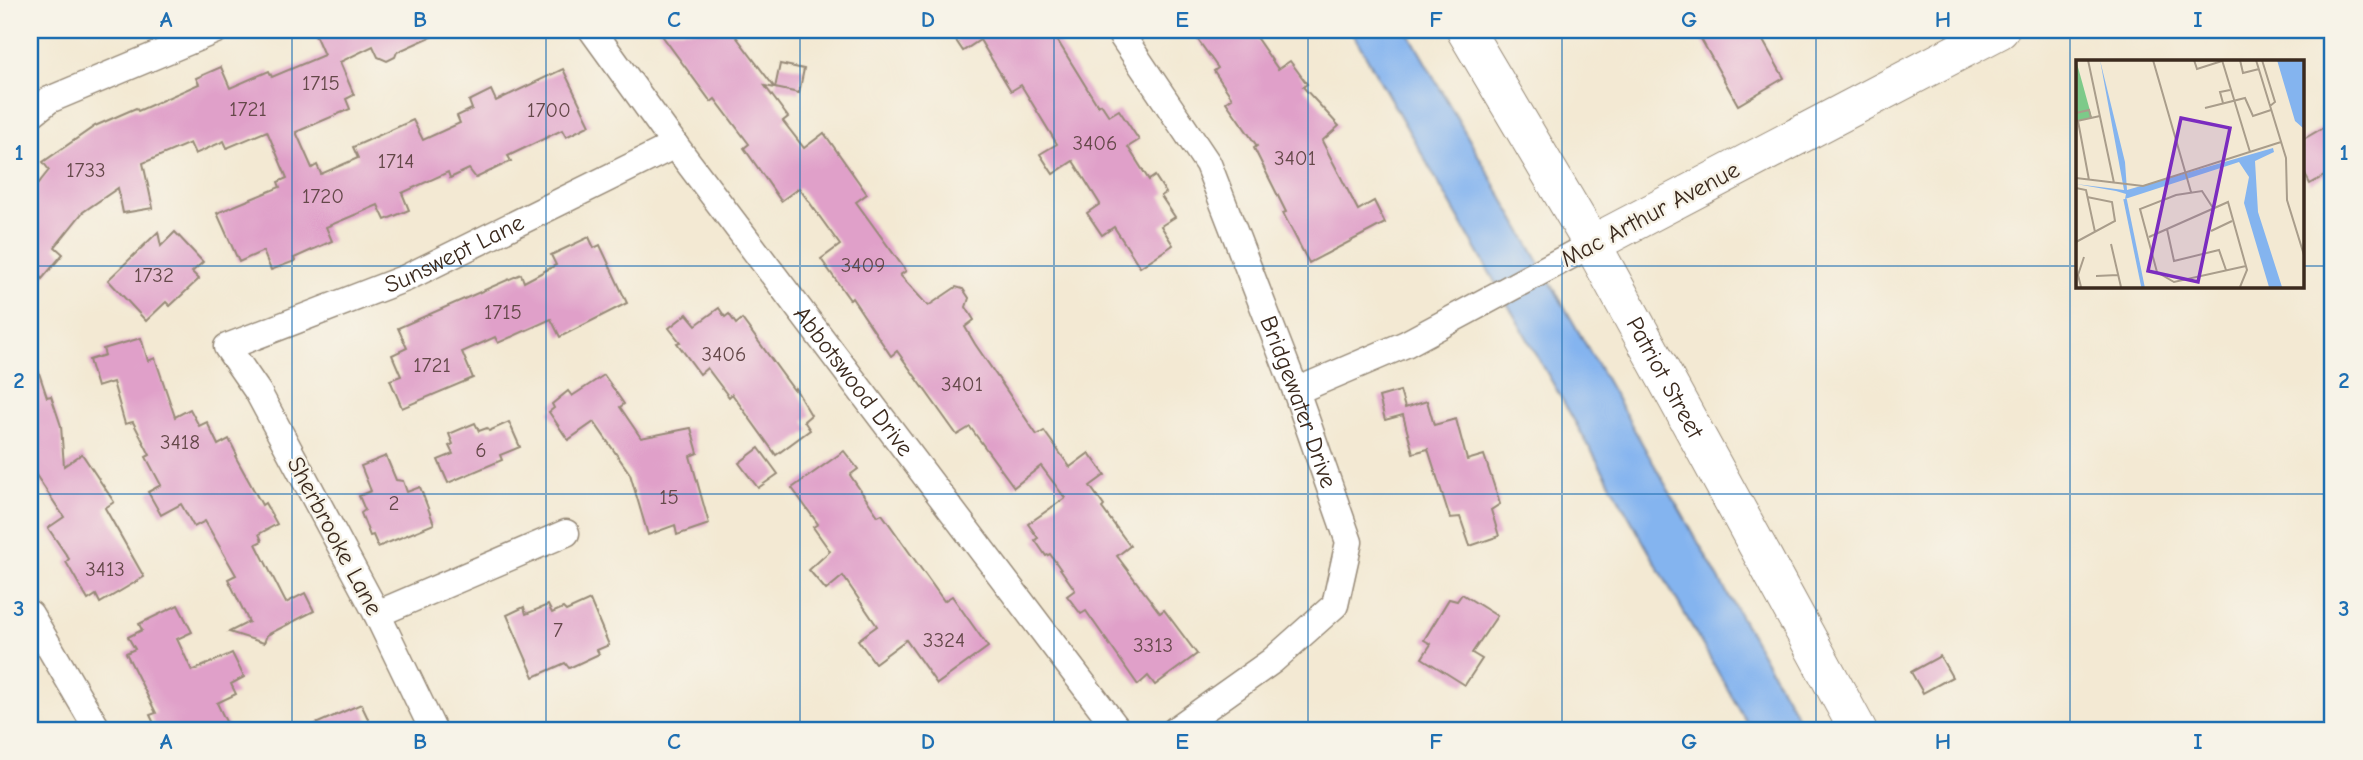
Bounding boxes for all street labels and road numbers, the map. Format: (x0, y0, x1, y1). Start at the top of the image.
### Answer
street label: Mac Arthur Avenue (1556, 155, 1744, 273)
street label: Sunswept Lane (381, 208, 528, 299)
street label: Abbotswood Drive (788, 301, 920, 462)
street label: Bridgewater Drive (1254, 312, 1343, 492)
street label: Patriot Street (1621, 312, 1710, 444)
street label: Sherbrooke Lane (281, 452, 389, 620)

